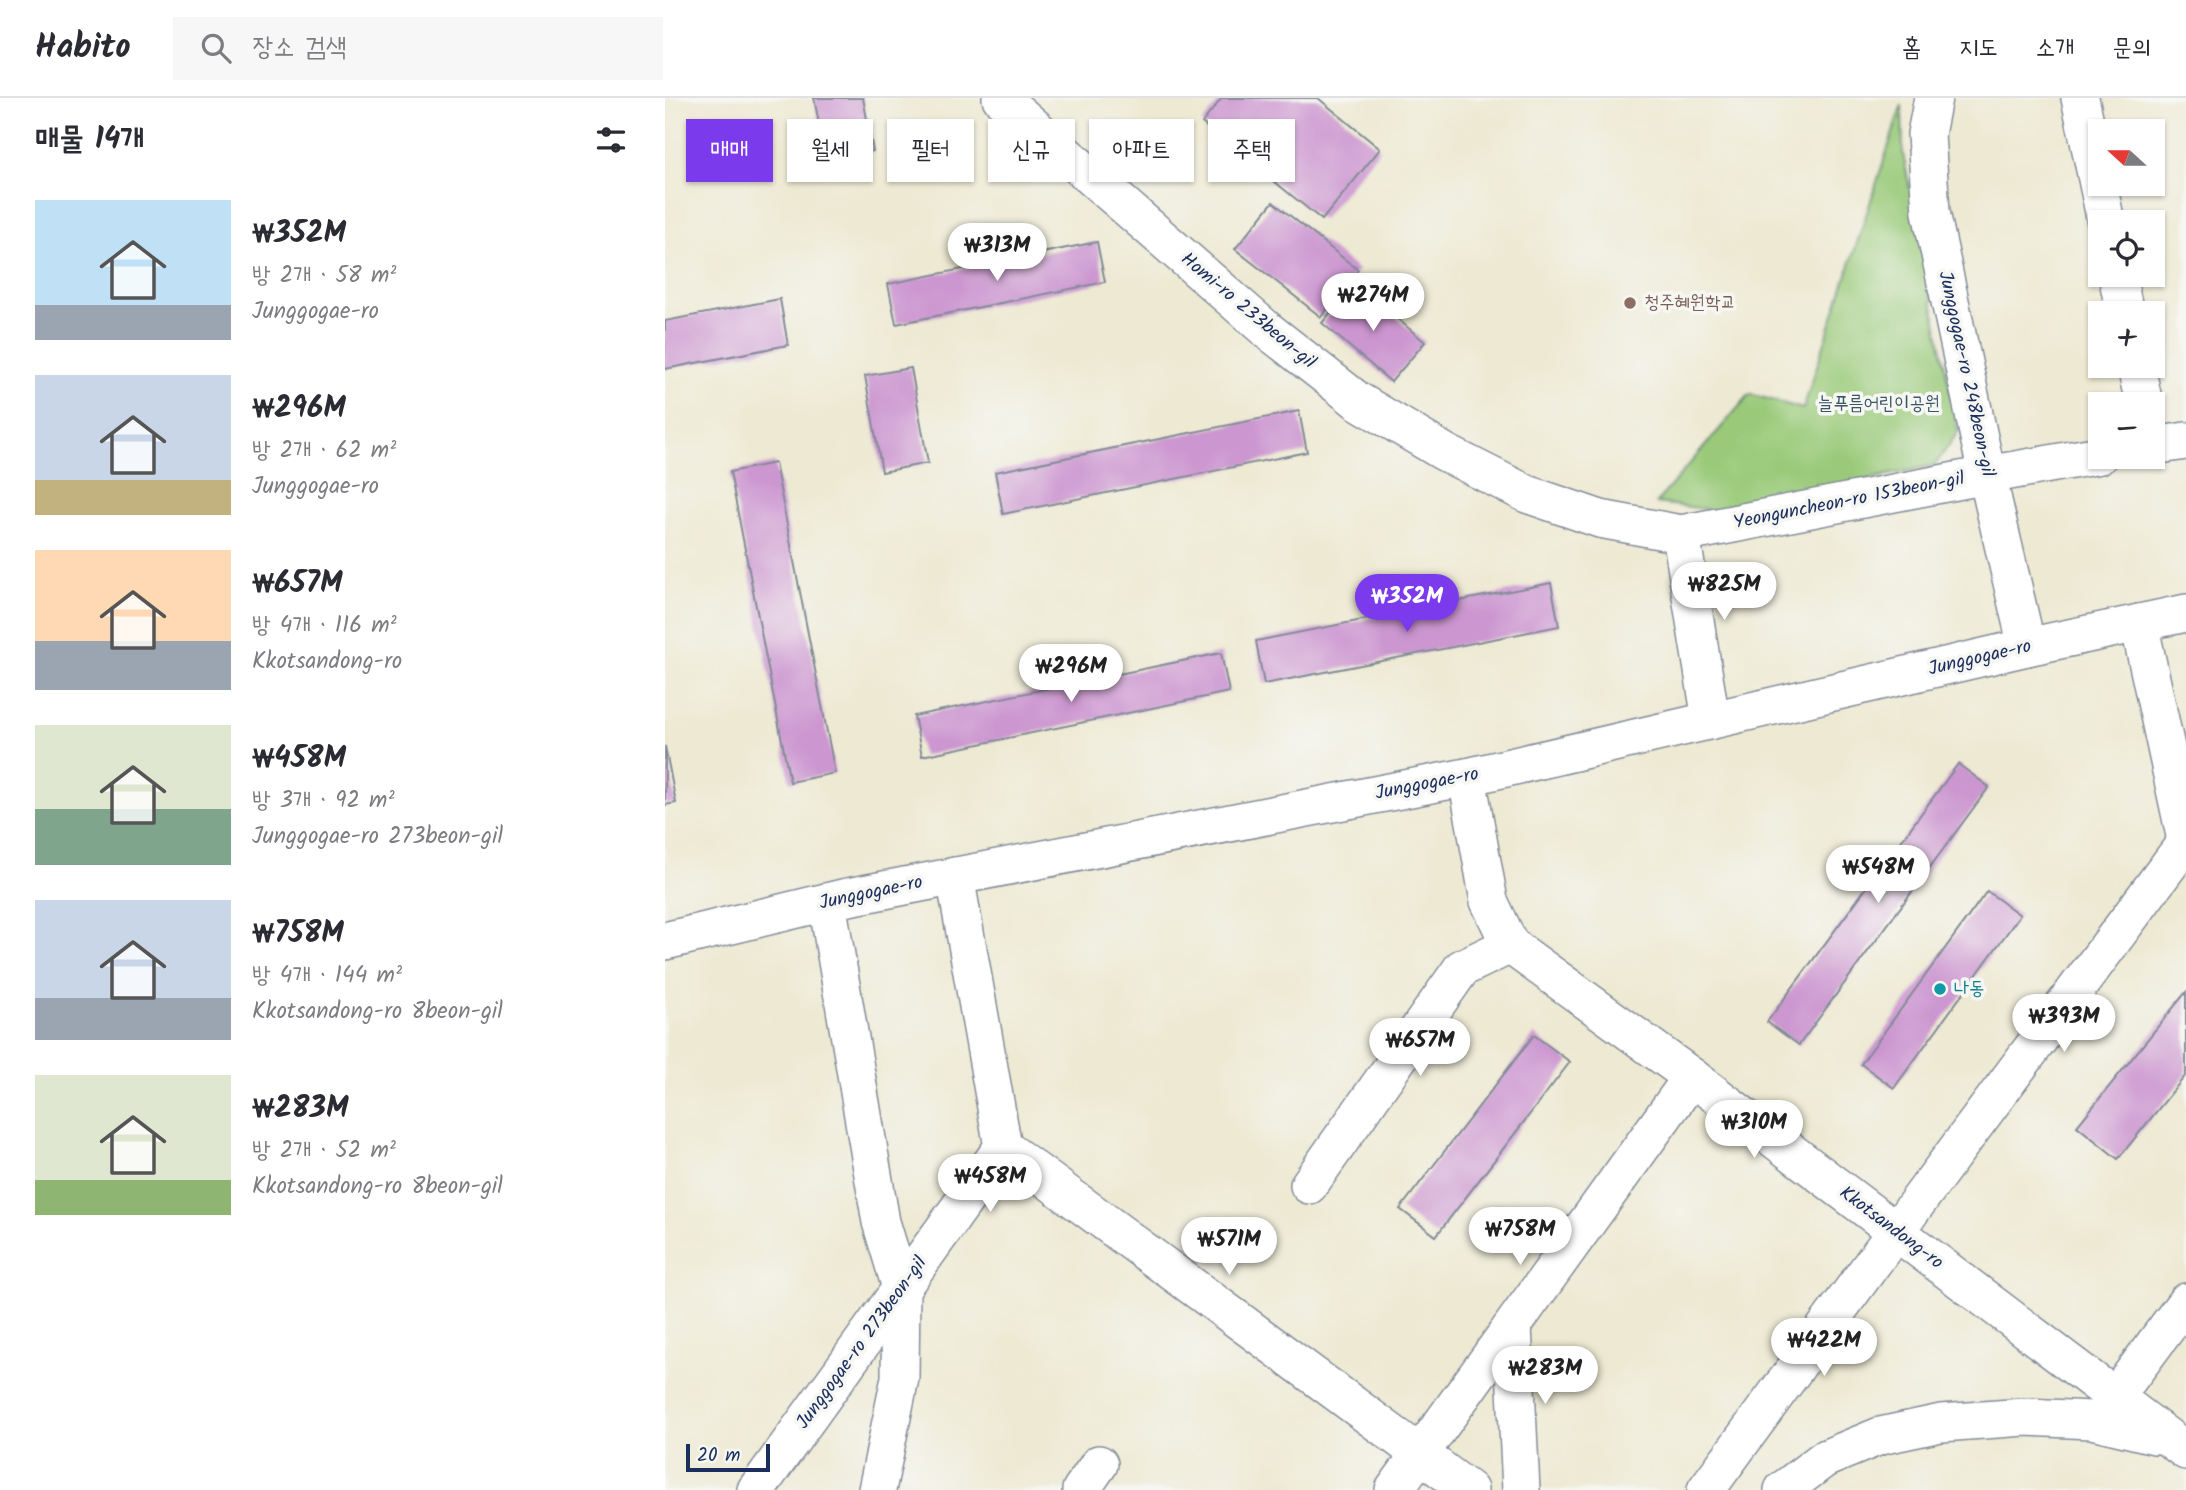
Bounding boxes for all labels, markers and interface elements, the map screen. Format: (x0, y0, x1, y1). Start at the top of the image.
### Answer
search box (173, 17, 663, 80)
text: Habito (35, 22, 131, 75)
text: 장소 검색 (253, 27, 347, 69)
icon: search (197, 29, 235, 67)
text: 홈 (1902, 29, 1921, 68)
text: 지도 (1959, 29, 1998, 68)
text: 소개 (2036, 29, 2074, 68)
text: 문의 (2112, 29, 2151, 68)
text: 매물 14개 (35, 116, 144, 164)
chip: 매매 (686, 119, 773, 182)
chip: 월세 (787, 119, 873, 182)
chip: 필터 (887, 119, 974, 182)
chip: 신규 (988, 119, 1075, 182)
chip: 아파트 (1089, 119, 1194, 182)
chip: 주택 (1208, 119, 1295, 182)
north arrow (2088, 119, 2165, 196)
map controls (2088, 119, 2165, 469)
icon: filters (592, 121, 630, 159)
text: ₩352M (252, 210, 346, 258)
button: locate (2088, 210, 2165, 287)
pin: ₩313M (948, 223, 1046, 283)
icon: home (91, 228, 175, 312)
text: ₩313M (964, 228, 1030, 264)
street label: Homi-ro 233beon-gil (1174, 245, 1323, 377)
text: 방 2개 · 58 m² (252, 258, 396, 294)
street label: Junggogae-ro 248beon-gil (1930, 268, 2003, 480)
pin: ₩274M (1324, 274, 1422, 333)
text: ₩274M (1337, 278, 1409, 314)
place label: 청주혜원학교 (1644, 288, 1736, 318)
text: Junggogae-ro (252, 294, 379, 330)
marker: 청주혜원학교 (1622, 295, 1638, 311)
button: + (2088, 301, 2165, 378)
text: ₩296M (252, 385, 346, 433)
park label: 늘푸름어린이공원 (1818, 389, 1940, 419)
button: − (2088, 392, 2165, 469)
icon: home (91, 403, 175, 487)
text: 방 2개 · 62 m² (252, 433, 396, 469)
street label: Yeonguncheon-ro 153beon-gil (1731, 464, 1967, 538)
text: Junggogae-ro (252, 469, 379, 505)
text: ₩657M (252, 560, 343, 608)
pin: ₩825M (1675, 562, 1773, 622)
text: ₩825M (1687, 567, 1761, 603)
pin: ₩352M (1358, 574, 1456, 634)
icon: home (91, 578, 175, 662)
text: ₩352M (1371, 579, 1443, 615)
text: 방 4개 · 116 m² (252, 608, 397, 644)
street label: Junggogae-ro (1926, 632, 2034, 684)
text: Kkotsandong-ro (252, 644, 402, 680)
pin: ₩296M (1022, 644, 1120, 704)
text: ₩296M (1035, 649, 1107, 685)
text: ₩458M (252, 735, 346, 783)
icon: home (91, 753, 175, 837)
street label: Junggogae-ro (1373, 759, 1481, 809)
text: 방 3개 · 92 m² (252, 783, 394, 819)
text: Junggogae-ro 273beon-gil (252, 819, 503, 855)
pin: ₩548M (1829, 846, 1927, 905)
text: ₩548M (1842, 850, 1914, 886)
street label: Junggogae-ro (817, 867, 925, 919)
text: ₩758M (252, 910, 344, 958)
icon: home (91, 928, 175, 1012)
text: 방 4개 · 144 m² (252, 958, 402, 994)
place label: 나동 (1954, 974, 1985, 1004)
marker: 나동 (1932, 981, 1948, 997)
text: Kkotsandong-ro 8beon-gil (252, 994, 503, 1030)
pin: ₩393M (2015, 995, 2113, 1054)
text: ₩393M (2028, 999, 2100, 1035)
pin: ₩657M (1371, 1018, 1469, 1078)
text: ₩657M (1385, 1023, 1455, 1059)
text: ₩283M (252, 1085, 349, 1133)
pin: ₩310M (1705, 1100, 1803, 1160)
icon: home (91, 1103, 175, 1187)
text: ₩310M (1721, 1105, 1787, 1141)
text: 방 2개 · 52 m² (252, 1133, 396, 1169)
pin: ₩458M (941, 1154, 1039, 1214)
text: ₩458M (954, 1159, 1026, 1195)
text: Kkotsandong-ro 8beon-gil (252, 1169, 503, 1205)
street label: Kkotsandong-ro (1832, 1179, 1950, 1277)
pin: ₩758M (1471, 1208, 1569, 1267)
text: ₩758M (1485, 1212, 1555, 1248)
pin: ₩571M (1180, 1218, 1278, 1277)
text: ₩571M (1197, 1222, 1261, 1258)
street label: Junggogae-ro 273beon-gil (789, 1250, 935, 1436)
pin: ₩422M (1775, 1318, 1873, 1378)
text: ₩422M (1787, 1323, 1861, 1359)
pin: ₩283M (1496, 1346, 1594, 1406)
text: ₩283M (1508, 1351, 1582, 1387)
scale bar (686, 1441, 770, 1473)
text: 20 m (697, 1441, 740, 1471)

